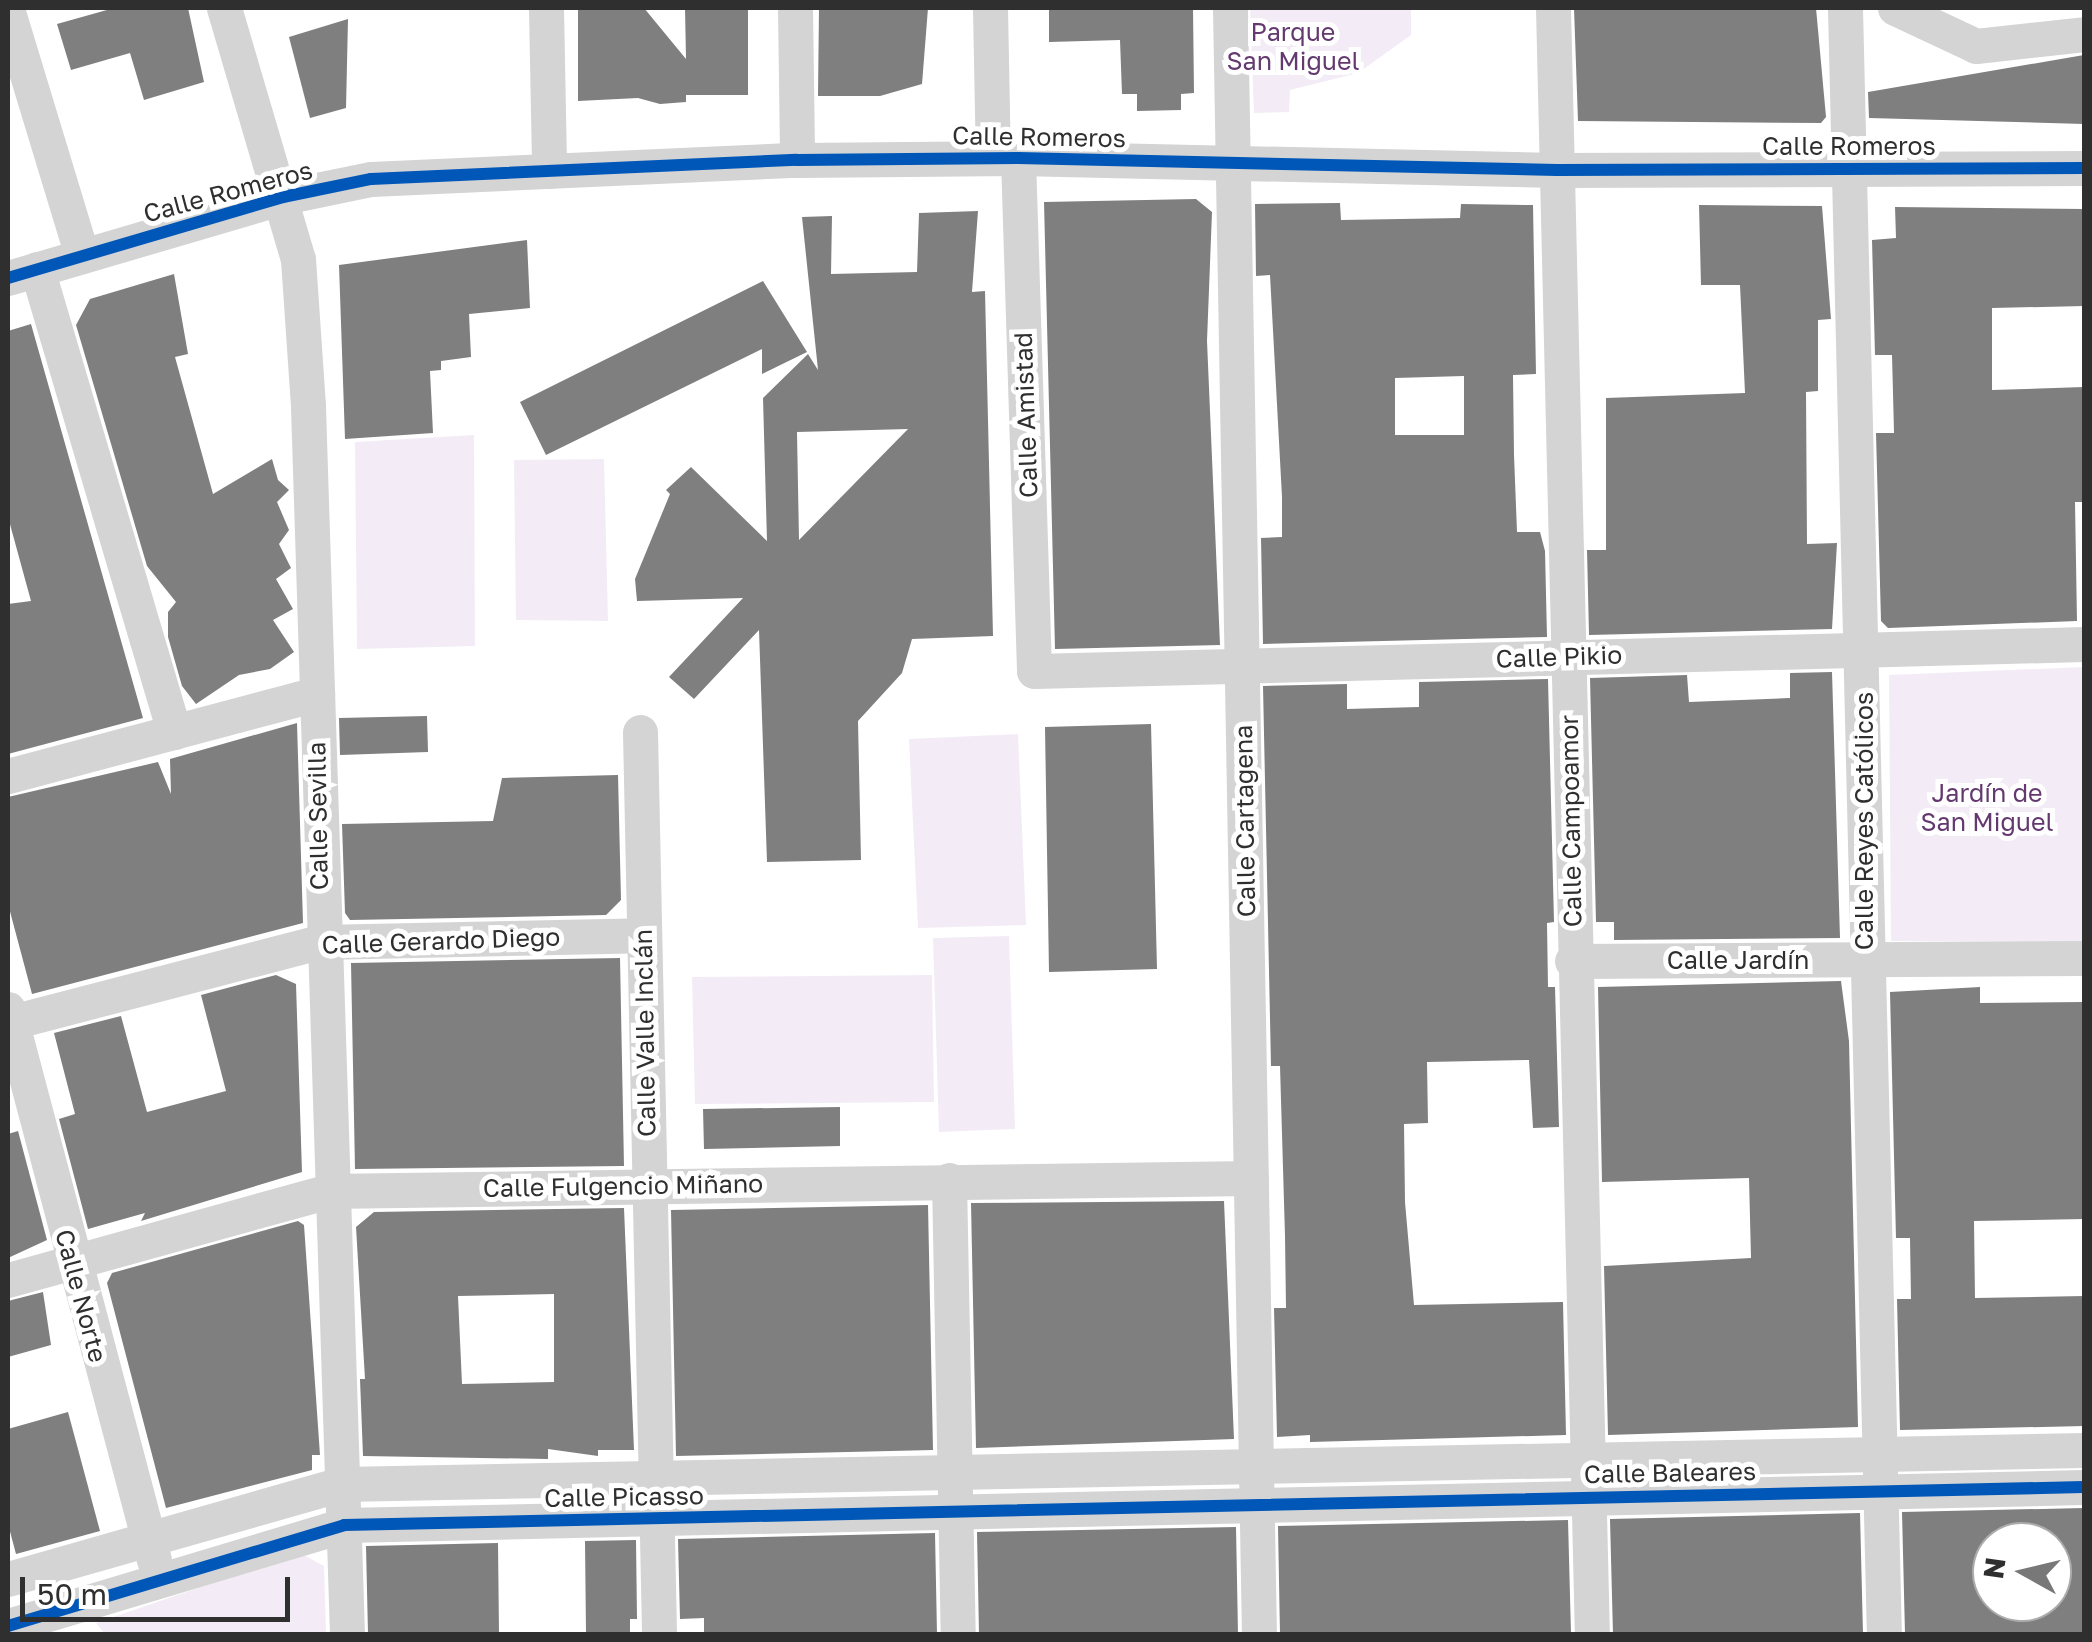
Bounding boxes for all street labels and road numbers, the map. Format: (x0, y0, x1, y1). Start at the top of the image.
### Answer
street label: Calle Romeros (952, 120, 1126, 154)
street label: Calle Romeros (1762, 131, 1936, 161)
street label: Calle Romeros (140, 155, 316, 229)
street label: Calle Amistad (1008, 332, 1044, 498)
street label: Calle Pikio (1495, 640, 1623, 674)
street label: Calle Reyes Católicos (1849, 692, 1879, 950)
street label: Calle Campoamor (1554, 715, 1588, 927)
street label: Calle Cartagena (1228, 725, 1262, 917)
street label: Calle Sevilla (302, 742, 334, 890)
street label: Calle Gerardo Diego (321, 922, 561, 960)
street label: Calle Valle Inclán (628, 929, 662, 1137)
street label: Calle Jardín (1667, 945, 1809, 975)
street label: Calle Fulgencio Miñano (483, 1169, 763, 1203)
street label: Calle Norte (49, 1226, 113, 1366)
street label: Calle Baleares (1584, 1457, 1756, 1489)
street label: Calle Picasso (544, 1481, 704, 1513)

